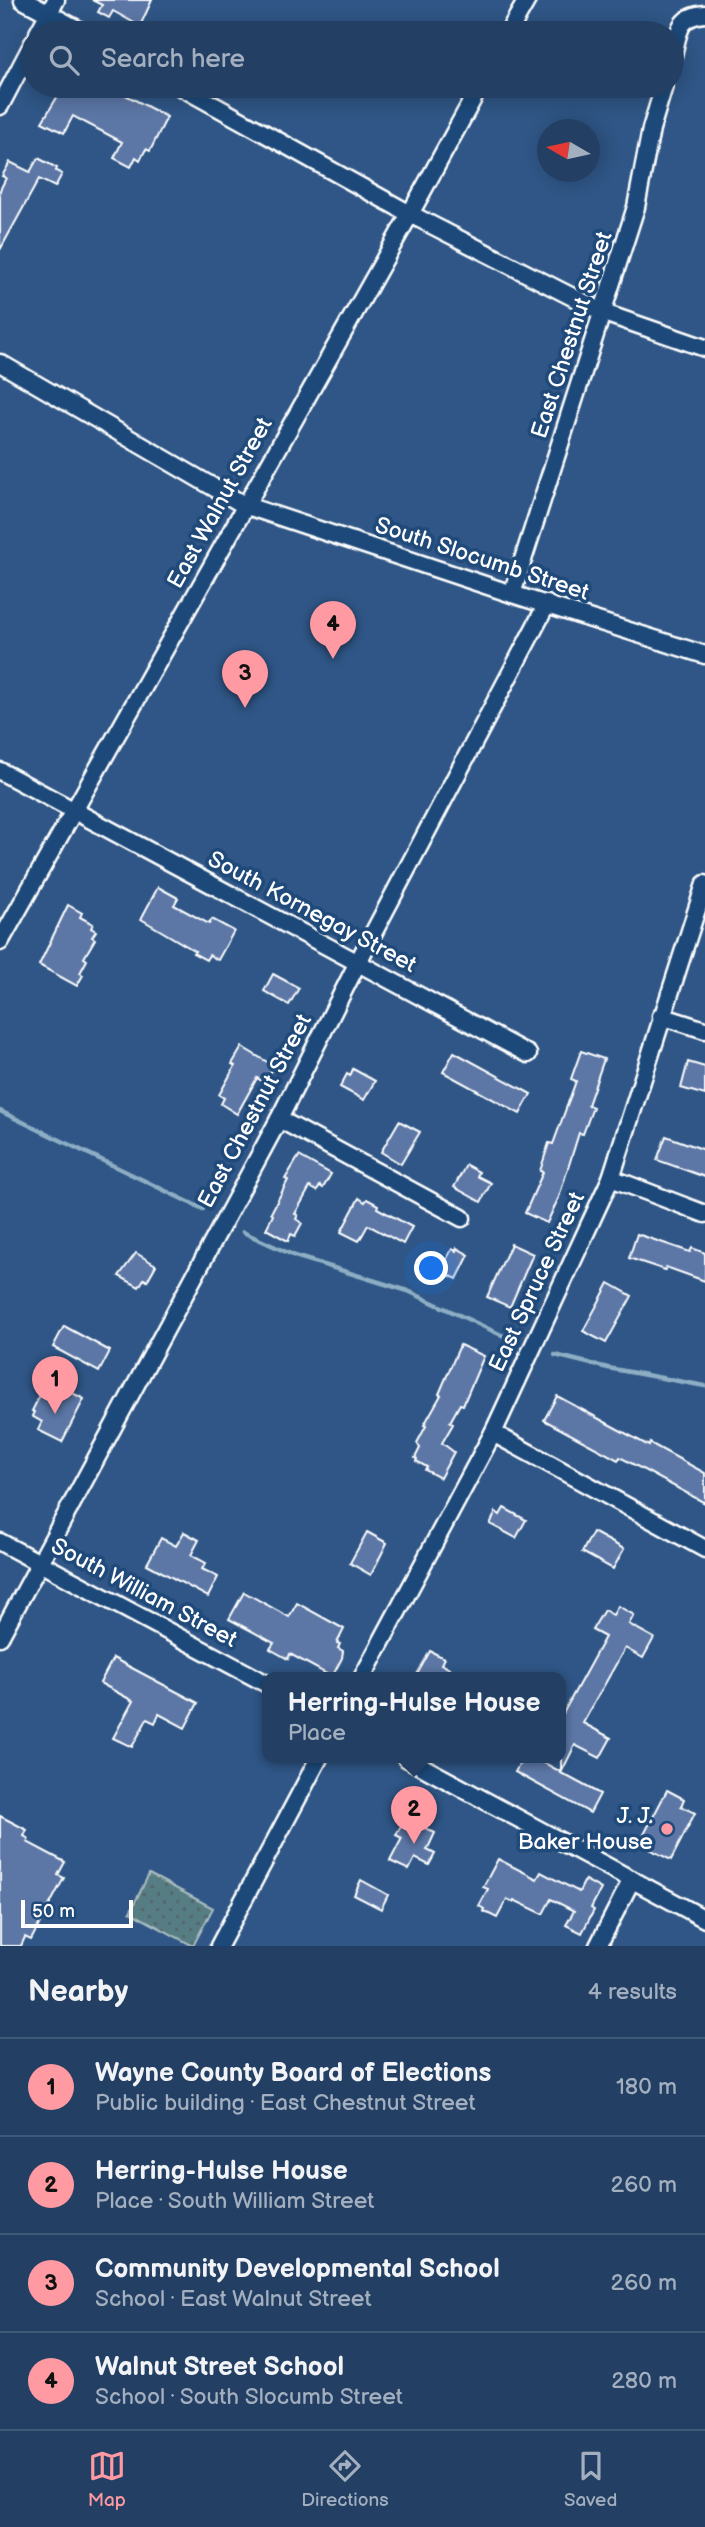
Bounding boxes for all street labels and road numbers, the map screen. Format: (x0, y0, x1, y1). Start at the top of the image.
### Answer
street label: East Chestnut Street (525, 228, 619, 442)
street label: East Walnut Street (161, 413, 279, 593)
street label: South Slocumb Street (372, 511, 592, 607)
street label: South Kornegay Street (203, 845, 421, 979)
street label: East Chestnut Street (192, 1009, 318, 1213)
street label: East Spruce Street (483, 1187, 591, 1377)
street label: South William Street (46, 1532, 242, 1654)

